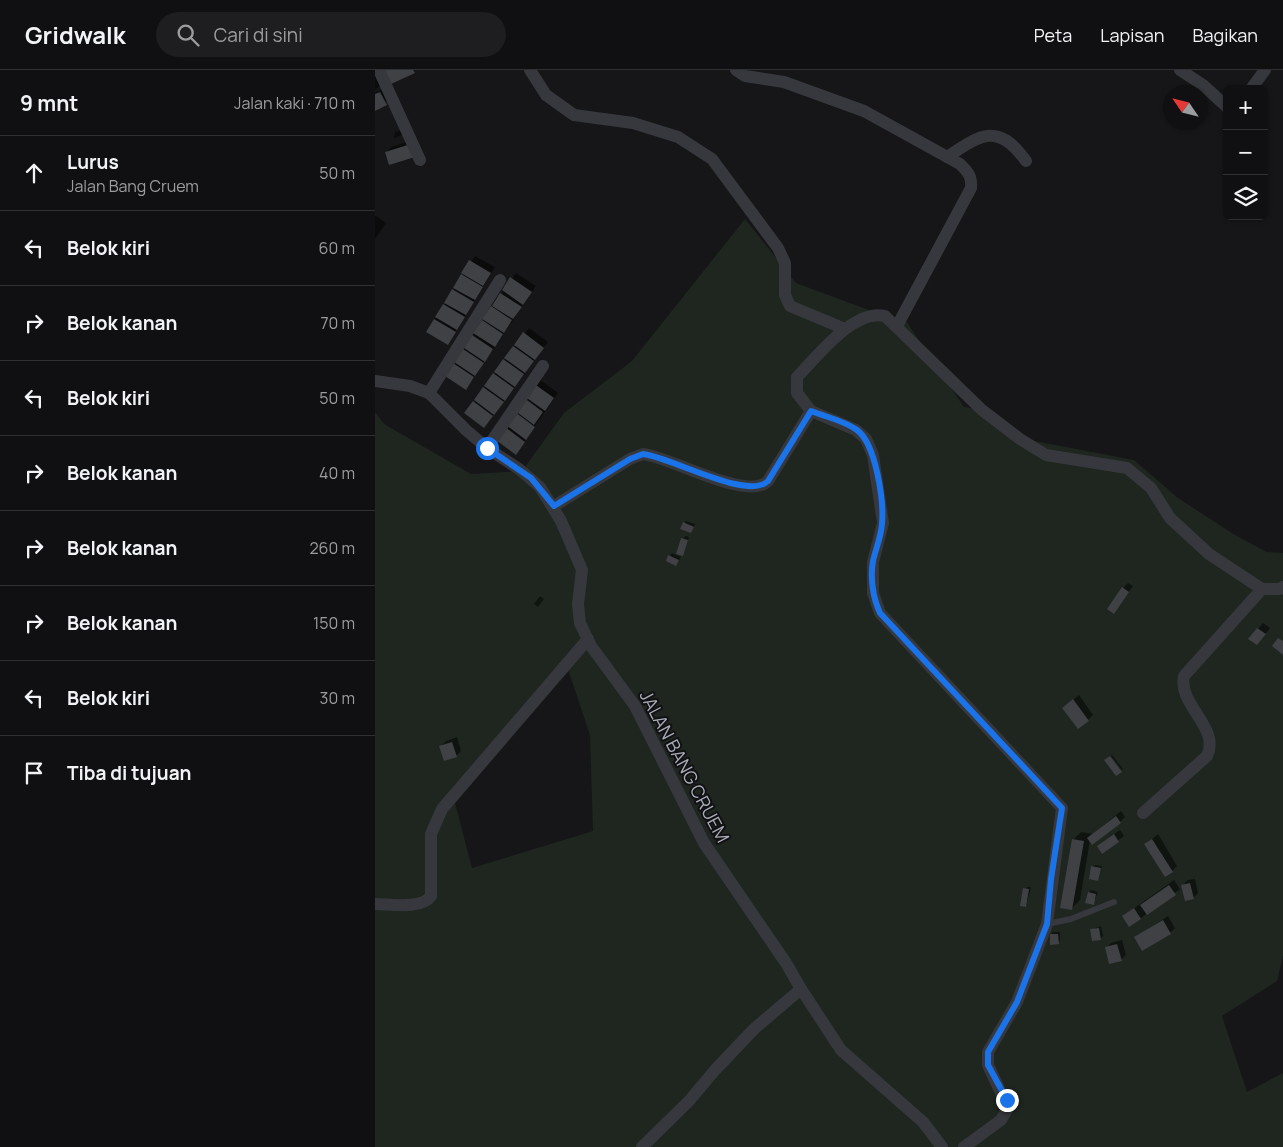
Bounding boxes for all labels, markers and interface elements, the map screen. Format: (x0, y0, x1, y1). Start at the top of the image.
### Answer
search box (156, 12, 506, 57)
text: Gridwalk (25, 18, 126, 51)
icon: search (174, 21, 202, 49)
text: Cari di sini (214, 22, 303, 48)
text: Peta (1034, 23, 1072, 47)
text: Lapisan (1100, 23, 1164, 47)
text: Bagikan (1192, 23, 1258, 47)
north arrow (1163, 85, 1208, 130)
map controls (1223, 85, 1268, 220)
button: + (1223, 85, 1268, 130)
text: 9 mnt (20, 89, 78, 117)
text: Jalan kaki · 710 m (234, 92, 355, 114)
button: − (1223, 130, 1268, 175)
text: Lurus (67, 149, 119, 175)
icon: ahead (20, 159, 48, 187)
text: 50 m (319, 162, 355, 184)
text: Jalan Bang Cruem (67, 175, 199, 197)
button: layers (1223, 175, 1268, 220)
icon: left (20, 234, 48, 262)
text: Belok kiri (67, 235, 150, 261)
text: 60 m (319, 237, 355, 259)
icon: right (20, 309, 48, 337)
text: Belok kanan (67, 310, 177, 336)
text: 70 m (320, 312, 355, 334)
icon: left (20, 384, 48, 412)
text: Belok kiri (67, 385, 150, 411)
text: 50 m (319, 387, 355, 409)
route start (476, 437, 499, 460)
icon: right (20, 459, 48, 487)
text: Belok kanan (67, 460, 177, 486)
text: 40 m (319, 462, 355, 484)
icon: right (20, 534, 48, 562)
text: Belok kanan (67, 535, 177, 561)
text: 260 m (309, 537, 355, 559)
icon: right (20, 609, 48, 637)
text: Belok kanan (67, 610, 177, 636)
text: 150 m (313, 612, 355, 634)
icon: left (20, 684, 48, 712)
text: Belok kiri (67, 685, 150, 711)
street label: JALAN BANG CRUEM (635, 686, 735, 846)
text: 30 m (320, 687, 355, 709)
icon: arrive (20, 759, 48, 787)
text: Tiba di tujuan (67, 760, 191, 786)
route end (996, 1089, 1019, 1112)

